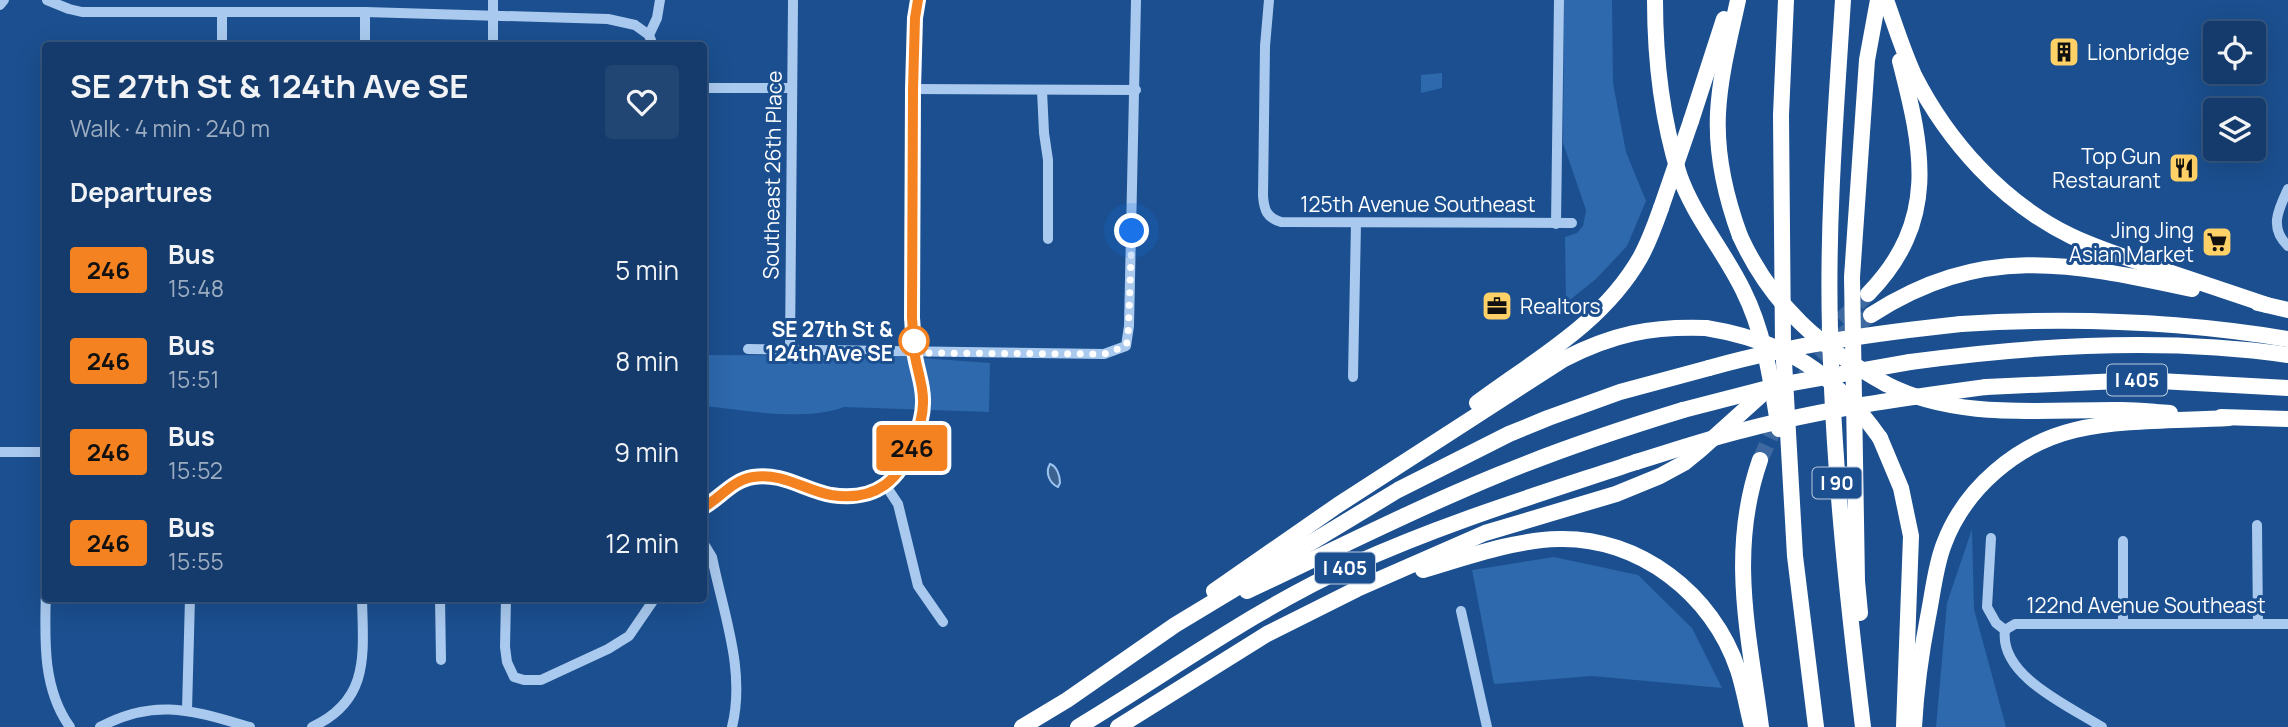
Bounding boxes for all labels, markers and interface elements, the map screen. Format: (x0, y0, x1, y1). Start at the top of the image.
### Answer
map controls (2203, 21, 2266, 161)
button: locate (2203, 21, 2266, 84)
building icon: Lionbridge (2047, 35, 2081, 69)
place label: Lionbridge (2087, 38, 2190, 66)
text: SE 27th St & 124th Ave SE (70, 63, 469, 108)
button: heart (605, 65, 679, 139)
street label: Southeast 26th Place (756, 70, 788, 280)
button: layers (2203, 98, 2266, 161)
text: Walk · 4 min · 240 m (70, 112, 270, 144)
place label: Top Gun Restaurant (2052, 142, 2161, 194)
restaurant icon: Top Gun Restaurant (2167, 151, 2201, 185)
text: Departures (70, 174, 212, 210)
street label: 125th Avenue Southeast (1300, 190, 1536, 218)
your location (1114, 213, 1149, 248)
place label: Jing Jing Asian Market (2069, 216, 2194, 268)
supermarket icon: Jing Jing Asian Market (2200, 225, 2234, 259)
text: Bus (168, 236, 215, 272)
text: 5 min (615, 252, 679, 288)
text: 246 (87, 253, 130, 286)
text: 15:48 (168, 272, 224, 304)
office icon: Realtors (1480, 289, 1514, 323)
place label: Realtors (1520, 292, 1600, 320)
place label: SE 27th St & 124th Ave SE (765, 315, 893, 367)
marker: SE 27th St & 124th Ave SE (899, 326, 929, 356)
text: Bus (168, 327, 215, 363)
text: 8 min (615, 343, 679, 379)
text: 246 (87, 344, 130, 377)
text: 15:51 (168, 363, 219, 395)
road number: I 405 (2107, 364, 2167, 396)
text: Bus (168, 418, 215, 454)
line badge: 246 (872, 425, 952, 471)
text: 246 (890, 431, 934, 464)
text: 9 min (614, 434, 679, 470)
text: 246 (87, 435, 130, 468)
text: 15:52 (168, 454, 223, 486)
road number: I 90 (1812, 468, 1862, 498)
text: Bus (168, 509, 215, 545)
text: 12 min (605, 525, 679, 561)
text: 246 (87, 526, 130, 559)
text: 15:55 (168, 545, 224, 577)
road number: I 405 (1315, 552, 1375, 583)
street label: 122nd Avenue Southeast (2026, 591, 2266, 619)

